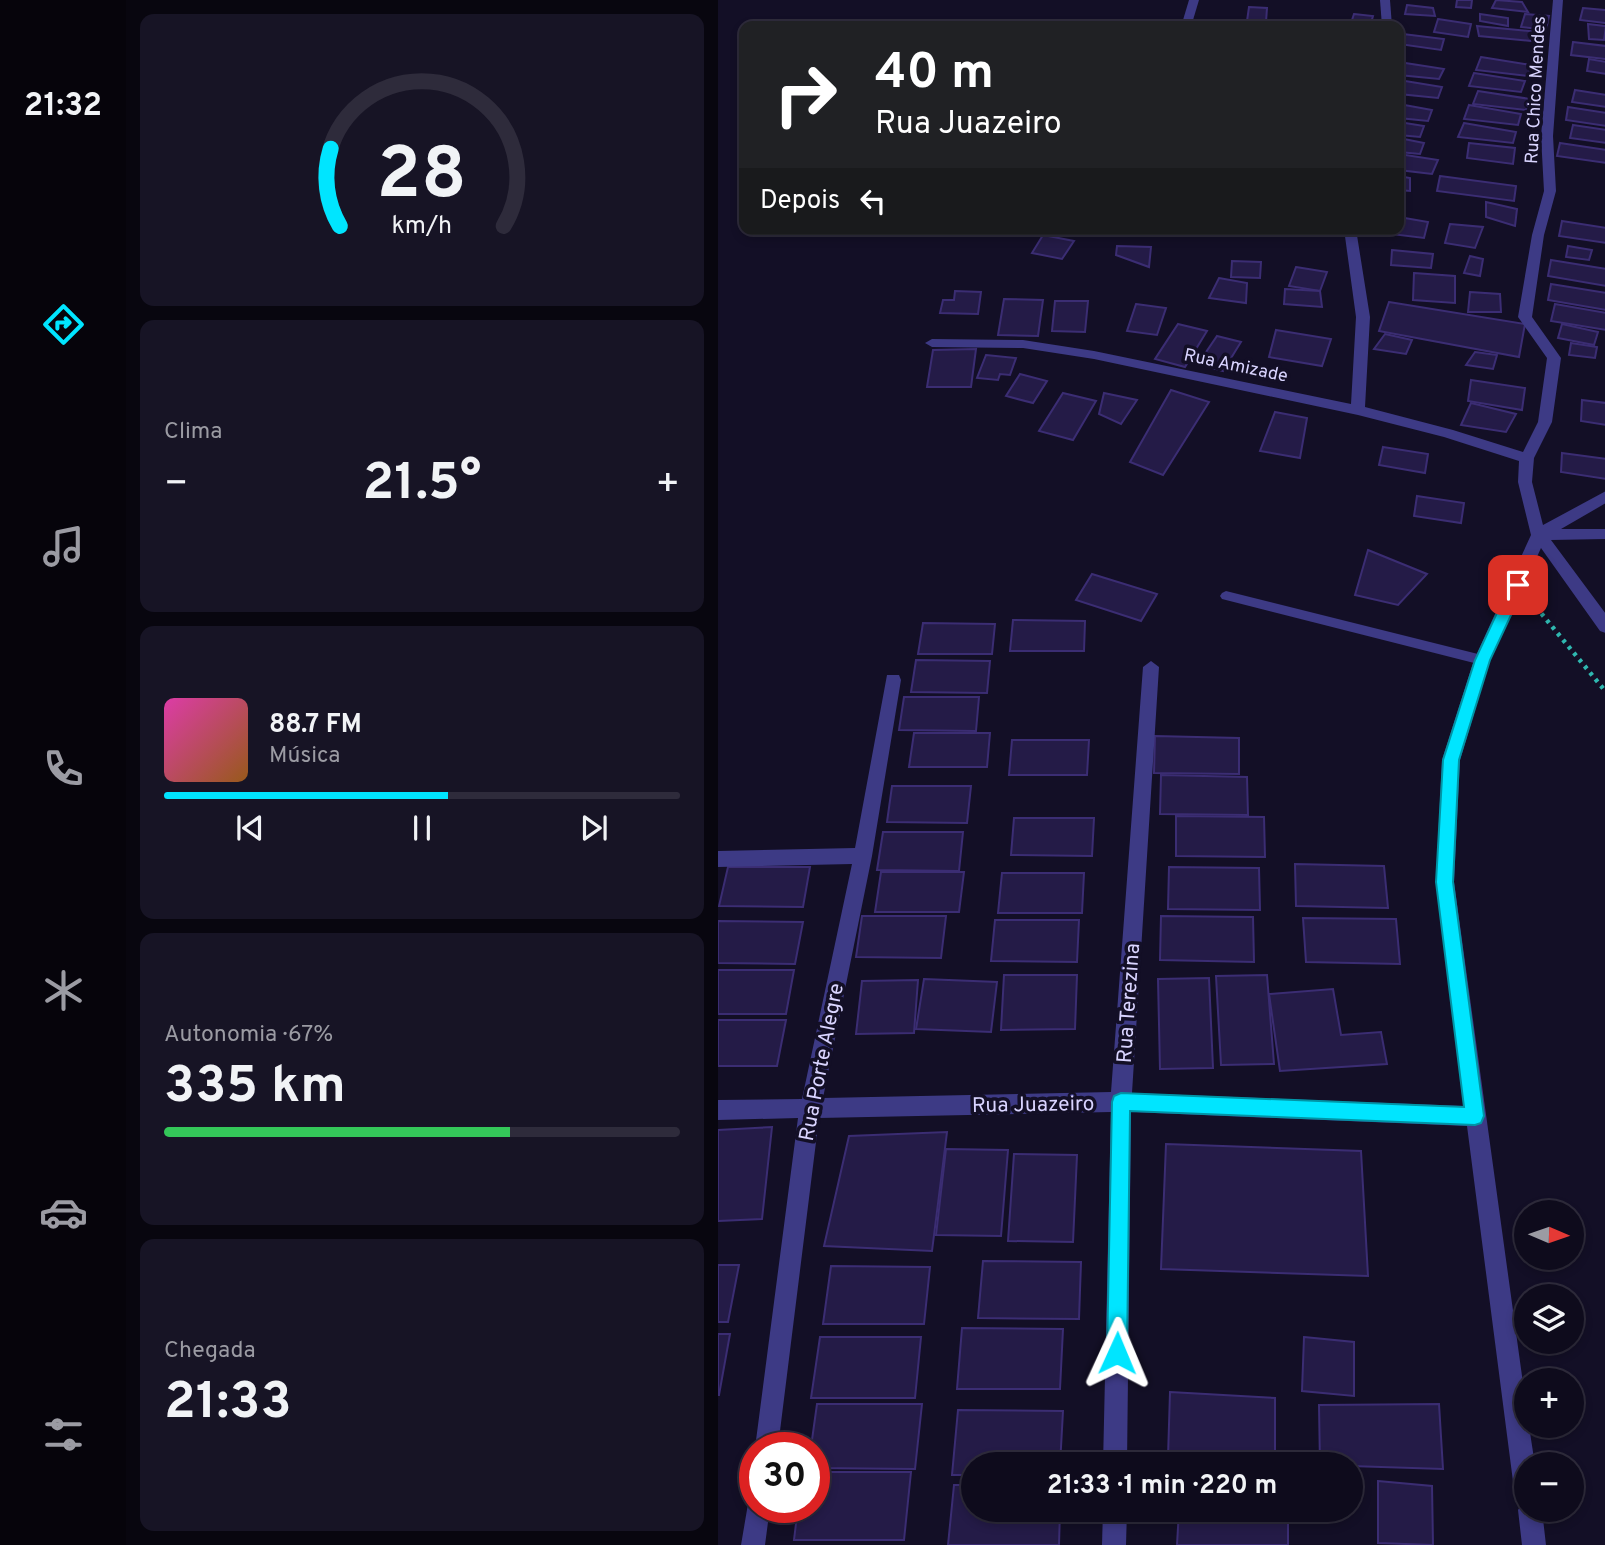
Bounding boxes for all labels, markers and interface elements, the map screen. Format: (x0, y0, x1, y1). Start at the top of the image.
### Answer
street label: Rua Chico Mendes (1521, 15, 1552, 165)
text: 40 m (875, 44, 994, 106)
icon: right (760, 49, 851, 140)
text: 21:32 (24, 87, 102, 127)
text: Rua Juazeiro (875, 105, 1062, 145)
text: 28 (377, 132, 467, 224)
icon: left (854, 182, 892, 220)
text: Depois (760, 185, 840, 218)
text: km/h (392, 211, 452, 243)
icon: directions (39, 300, 88, 349)
street label: Rua Amizade (1182, 344, 1290, 389)
text: Clima (164, 418, 222, 447)
text: 21.5° (363, 452, 481, 518)
text: − (164, 461, 189, 510)
text: + (655, 461, 680, 510)
icon: music (39, 522, 88, 571)
pin (1488, 555, 1548, 615)
icon: arrive (1499, 566, 1537, 604)
text: 88.7 FM (269, 709, 362, 742)
text: Música (269, 742, 340, 771)
icon: phone (39, 744, 88, 793)
icon: previous (231, 809, 269, 847)
icon: pause (403, 809, 441, 847)
icon: next (575, 809, 613, 847)
street label: Rua Terezina (1112, 942, 1147, 1064)
icon: climate (39, 966, 88, 1015)
street label: Rua Porte Alegre (794, 981, 851, 1144)
text: Autonomia · 67% (164, 1021, 333, 1050)
text: 335 km (164, 1055, 346, 1121)
street label: Rua Juazeiro (972, 1091, 1094, 1120)
icon: car (39, 1188, 88, 1237)
north arrow (1514, 1200, 1584, 1270)
map controls (1514, 1200, 1584, 1522)
button: layers (1514, 1284, 1584, 1354)
position arrow (1080, 1316, 1154, 1390)
text: Chegada (164, 1337, 256, 1366)
button: + (1514, 1368, 1584, 1438)
text: 21:33 (164, 1371, 292, 1437)
icon: filters (39, 1410, 88, 1459)
speed limit sign: 30 (739, 1432, 830, 1523)
button: − (1514, 1452, 1584, 1522)
text: 21:33 · 1 min · 220 m (1047, 1470, 1277, 1503)

